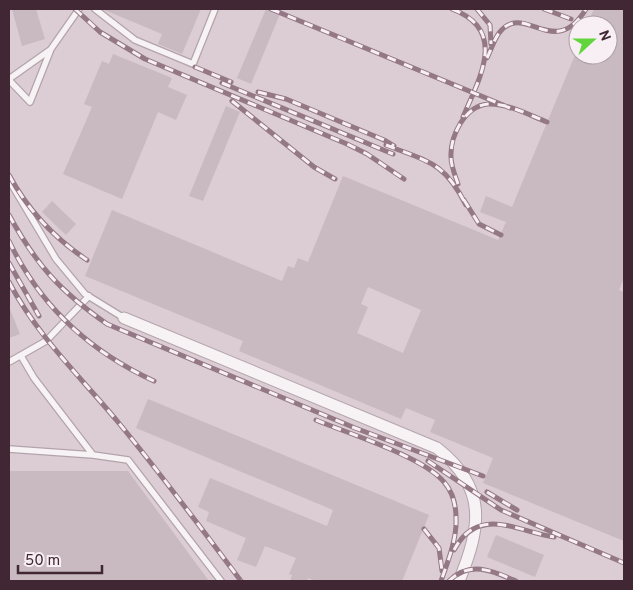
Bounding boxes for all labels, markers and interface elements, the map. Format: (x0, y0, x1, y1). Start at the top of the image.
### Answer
north arrow (568, 15, 618, 65)
text: N (594, 28, 613, 44)
scale bar (18, 542, 101, 574)
text: 50 m (25, 552, 60, 571)

